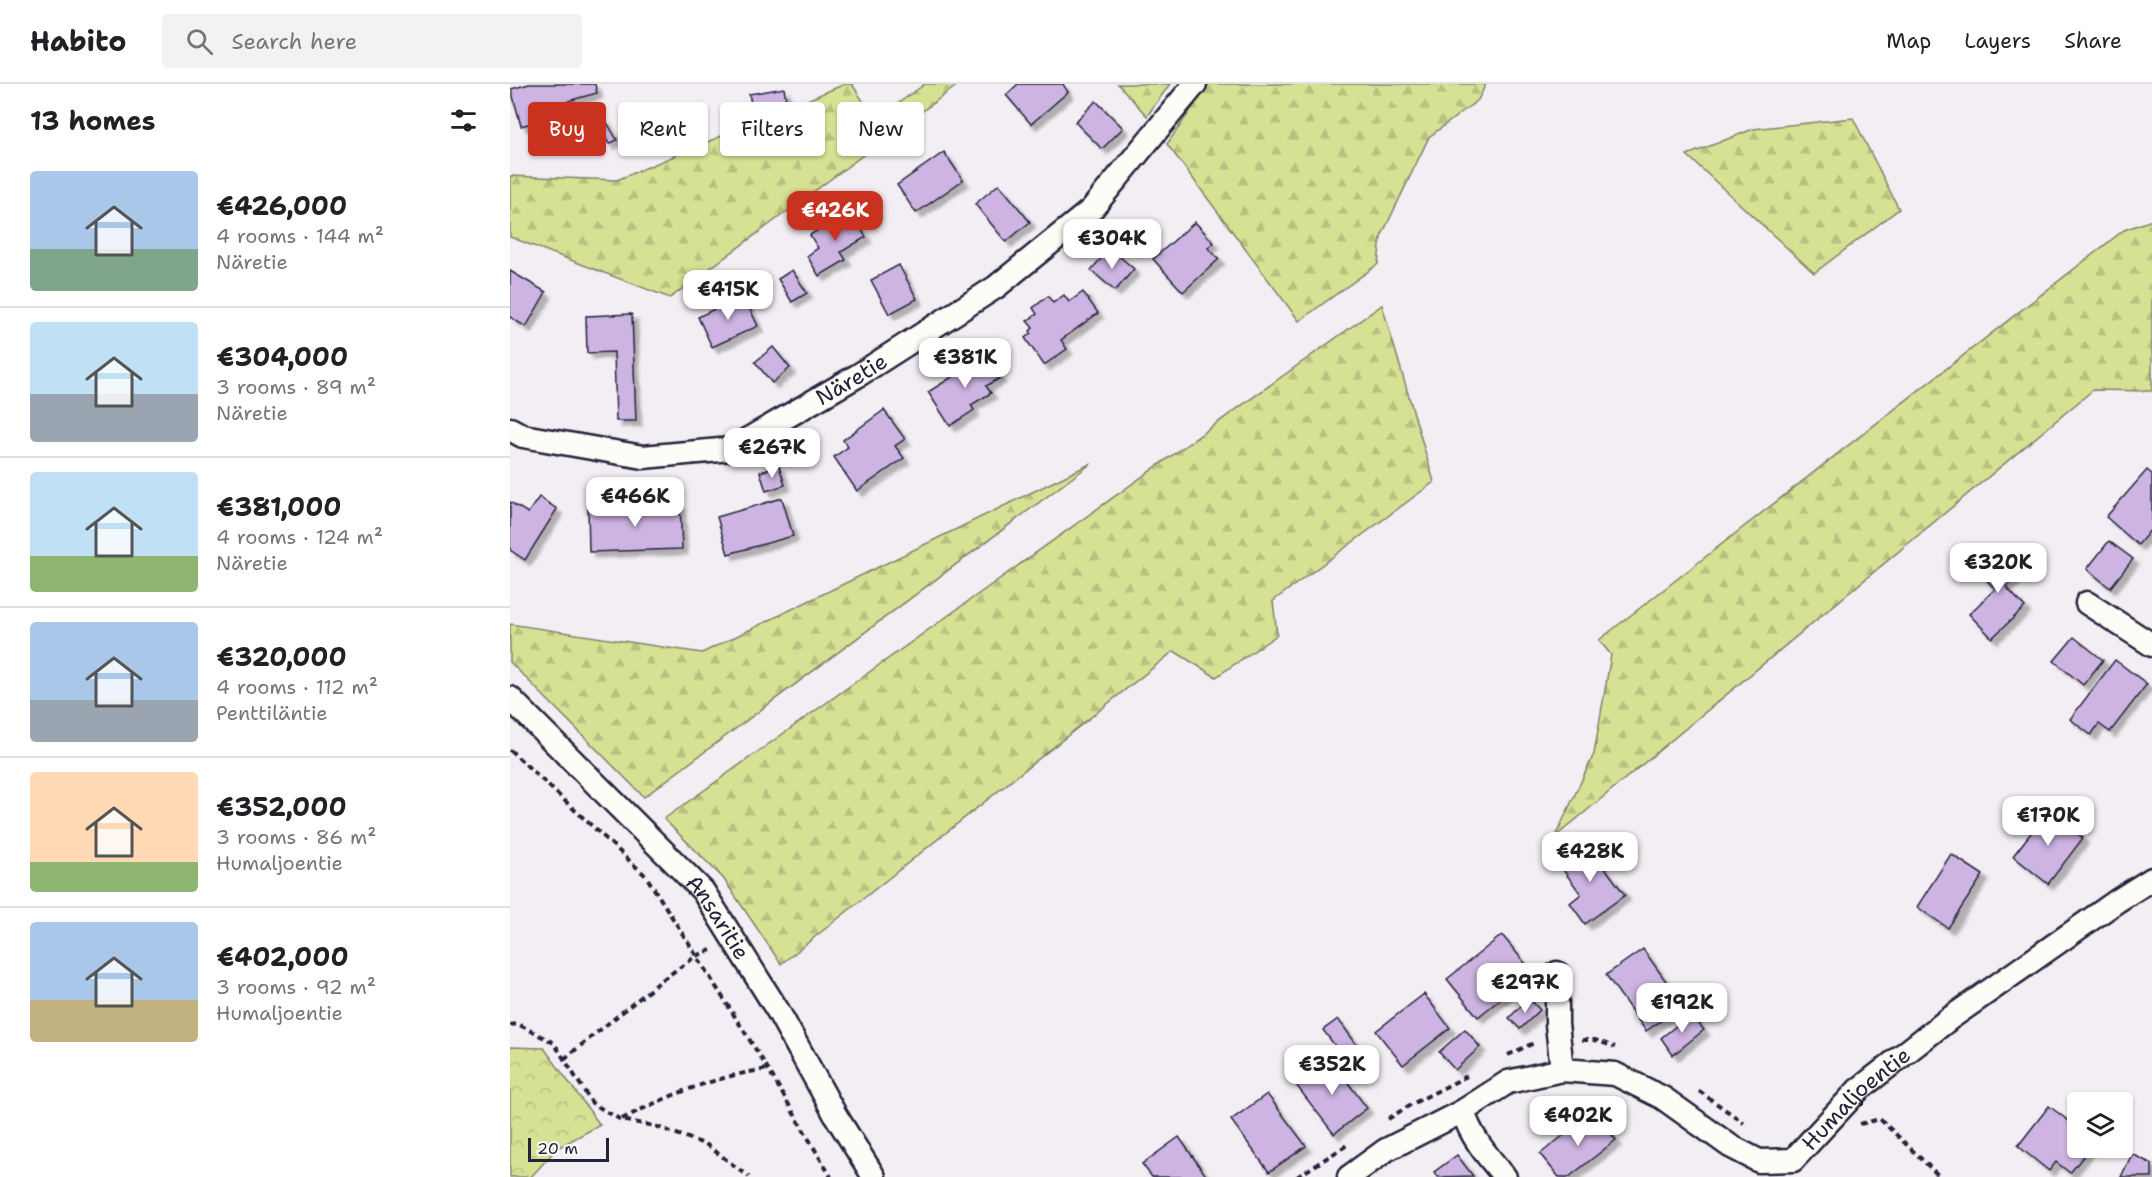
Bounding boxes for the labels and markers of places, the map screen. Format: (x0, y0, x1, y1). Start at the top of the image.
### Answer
pin: €426K (793, 191, 877, 242)
pin: €304K (1070, 219, 1154, 270)
pin: €415K (686, 270, 770, 321)
pin: €381K (923, 338, 1007, 389)
pin: €267K (730, 428, 814, 479)
pin: €466K (593, 477, 677, 528)
pin: €320K (1956, 543, 2040, 594)
pin: €170K (2006, 796, 2090, 847)
pin: €428K (1548, 832, 1632, 883)
pin: €297K (1483, 963, 1567, 1014)
pin: €192K (1640, 983, 1724, 1034)
pin: €352K (1290, 1045, 1374, 1096)
pin: €402K (1536, 1096, 1620, 1147)

